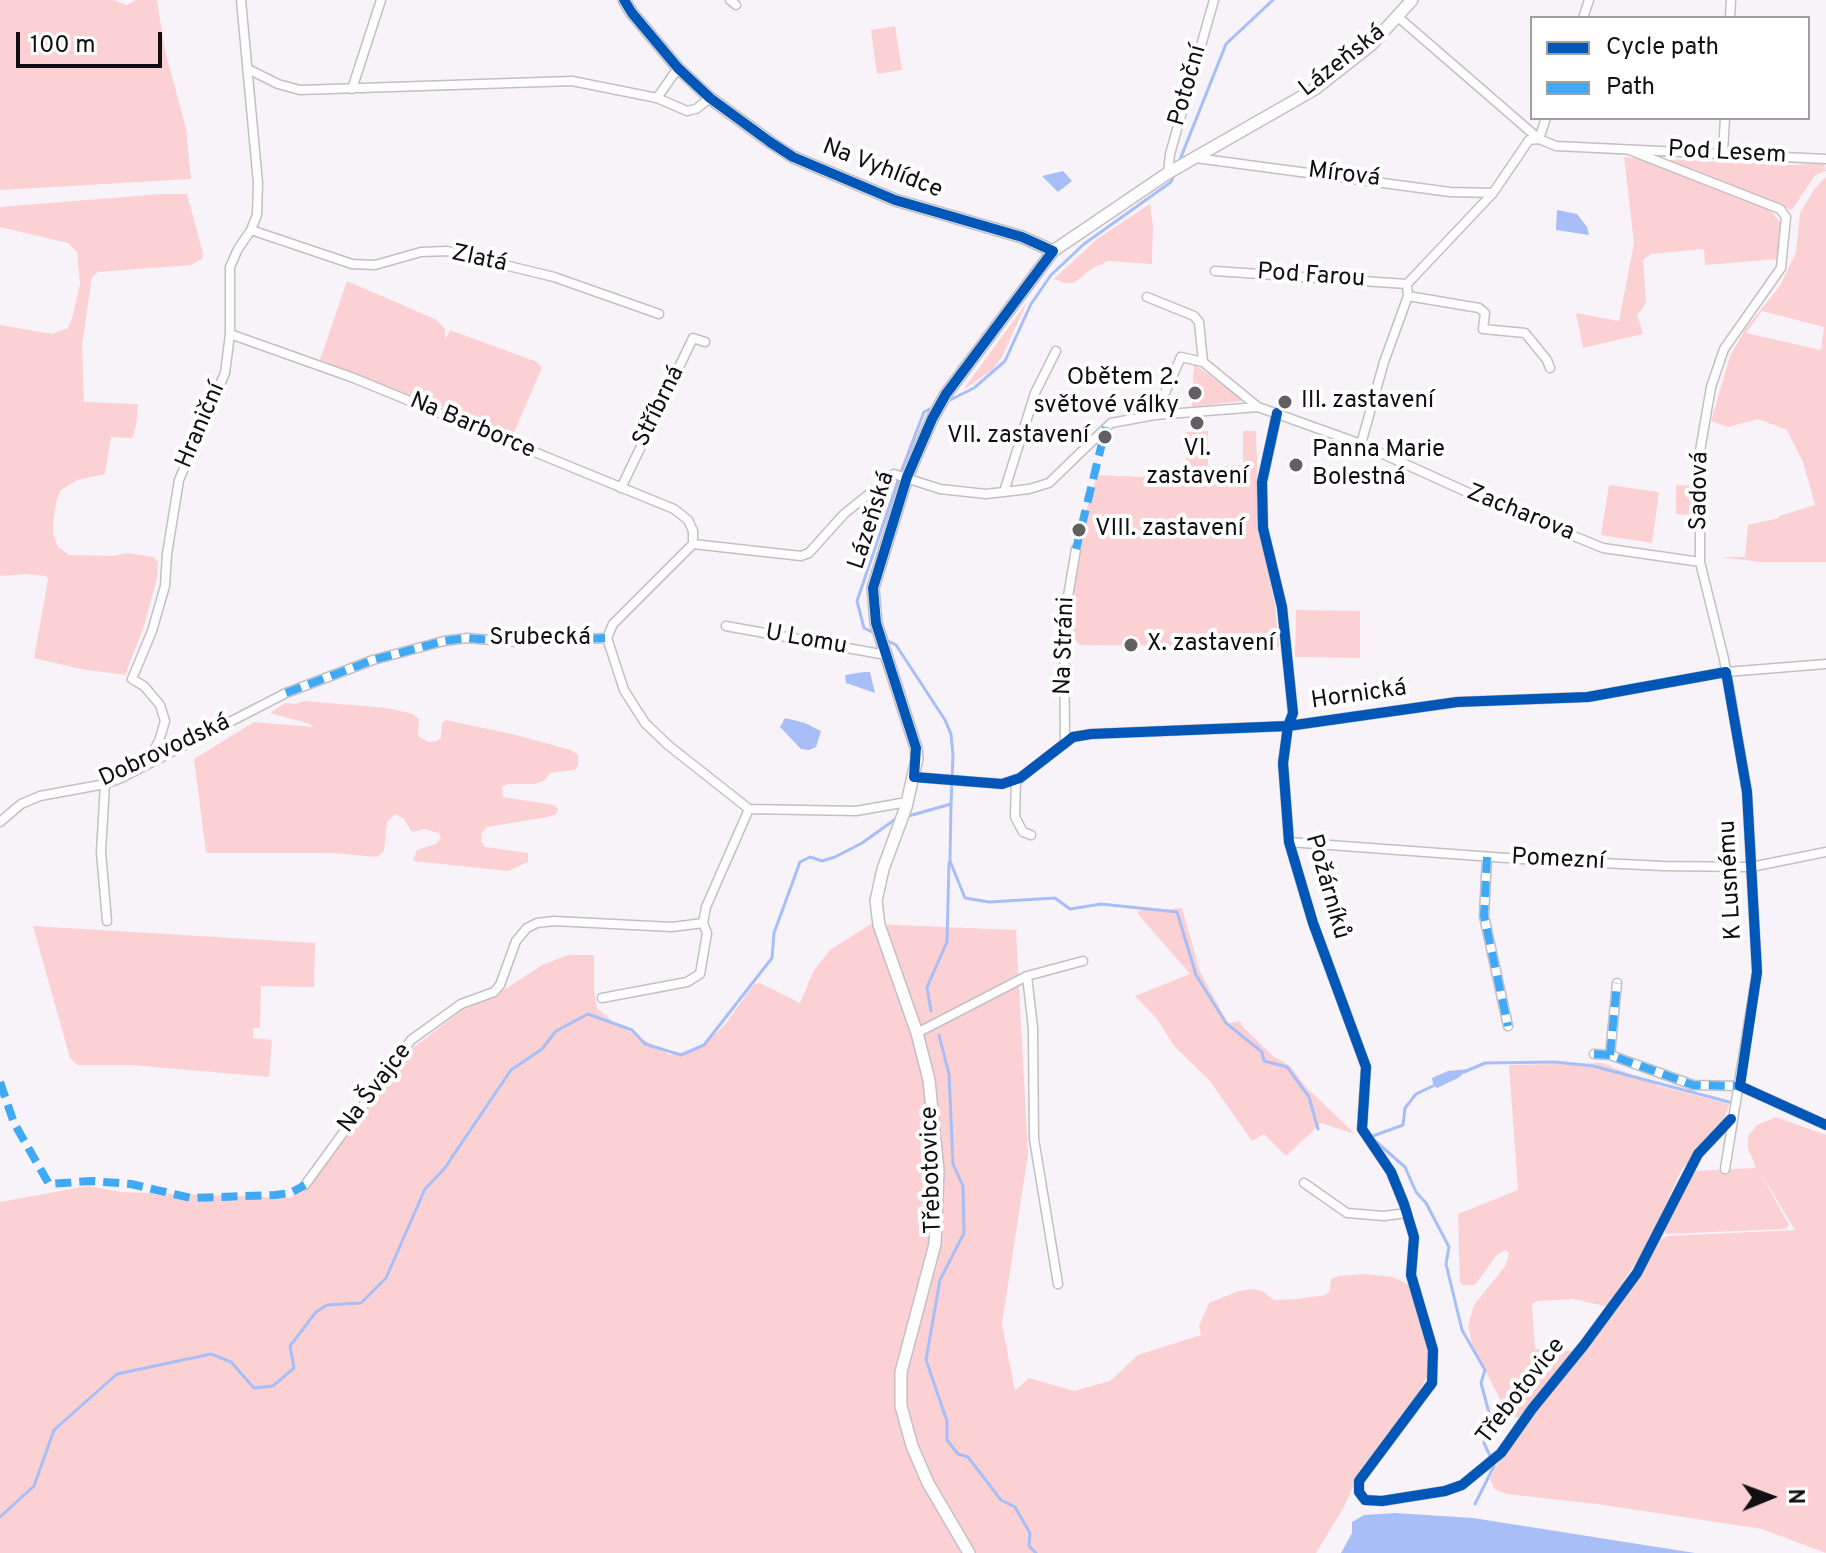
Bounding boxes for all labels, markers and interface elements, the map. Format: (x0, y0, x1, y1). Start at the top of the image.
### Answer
scale bar (20, 16, 166, 66)
legend (1530, 16, 1810, 120)
street label: Lázeňská (1294, 20, 1392, 104)
text: 100 m (30, 31, 96, 61)
text: Cycle path (1606, 33, 1719, 63)
street label: Potoční (1164, 42, 1214, 130)
text: Path (1606, 73, 1655, 103)
street label: Na Vyhlídce (818, 134, 946, 206)
street label: Pod Lesem (1667, 137, 1787, 171)
street label: Mírová (1306, 157, 1382, 195)
street label: Zlatá (449, 240, 509, 280)
street label: Pod Farou (1256, 259, 1366, 295)
street label: Stříbrná (628, 362, 692, 452)
place label: Obětem 2. světové války (1033, 365, 1179, 421)
street label: Hraniční (171, 379, 233, 473)
marker: Obětem 2. světové války (1186, 384, 1204, 402)
street label: Na Barborce (405, 388, 539, 466)
place label: III. zastavení (1301, 388, 1434, 416)
marker: III. zastavení (1276, 393, 1294, 411)
marker: VI. zastavení (1188, 414, 1206, 432)
place label: VII. zastavení (947, 423, 1089, 451)
marker: VII. zastavení (1096, 428, 1114, 446)
place label: VI. zastavení (1146, 436, 1248, 492)
place label: Panna Marie Bolestná (1312, 437, 1445, 493)
street label: Sadová (1686, 451, 1716, 531)
marker: Panna Marie Bolestná (1287, 456, 1305, 474)
street label: Lázeňská (844, 468, 902, 574)
street label: Zacharova (1462, 479, 1578, 549)
place label: VIII. zastavení (1095, 516, 1244, 544)
marker: VIII. zastavení (1070, 521, 1088, 539)
street label: Na Stráni (1050, 596, 1082, 696)
street label: U Lomu (763, 620, 849, 662)
street label: Srubecká (489, 625, 591, 653)
place label: X. zastavení (1147, 631, 1275, 659)
marker: X. zastavení (1122, 636, 1140, 654)
street label: Hornická (1309, 675, 1409, 717)
street label: Dobrovodská (95, 709, 235, 795)
street label: K Lusnému (1714, 819, 1750, 941)
street label: Požárníků (1297, 831, 1355, 943)
street label: Pomezní (1511, 844, 1605, 878)
street label: Na Švajce (333, 1038, 419, 1140)
street label: Třebotovice (916, 1106, 950, 1234)
street label: Třebotovice (1471, 1333, 1573, 1451)
north arrow (1730, 1457, 1810, 1537)
text: N (1781, 1488, 1808, 1505)

